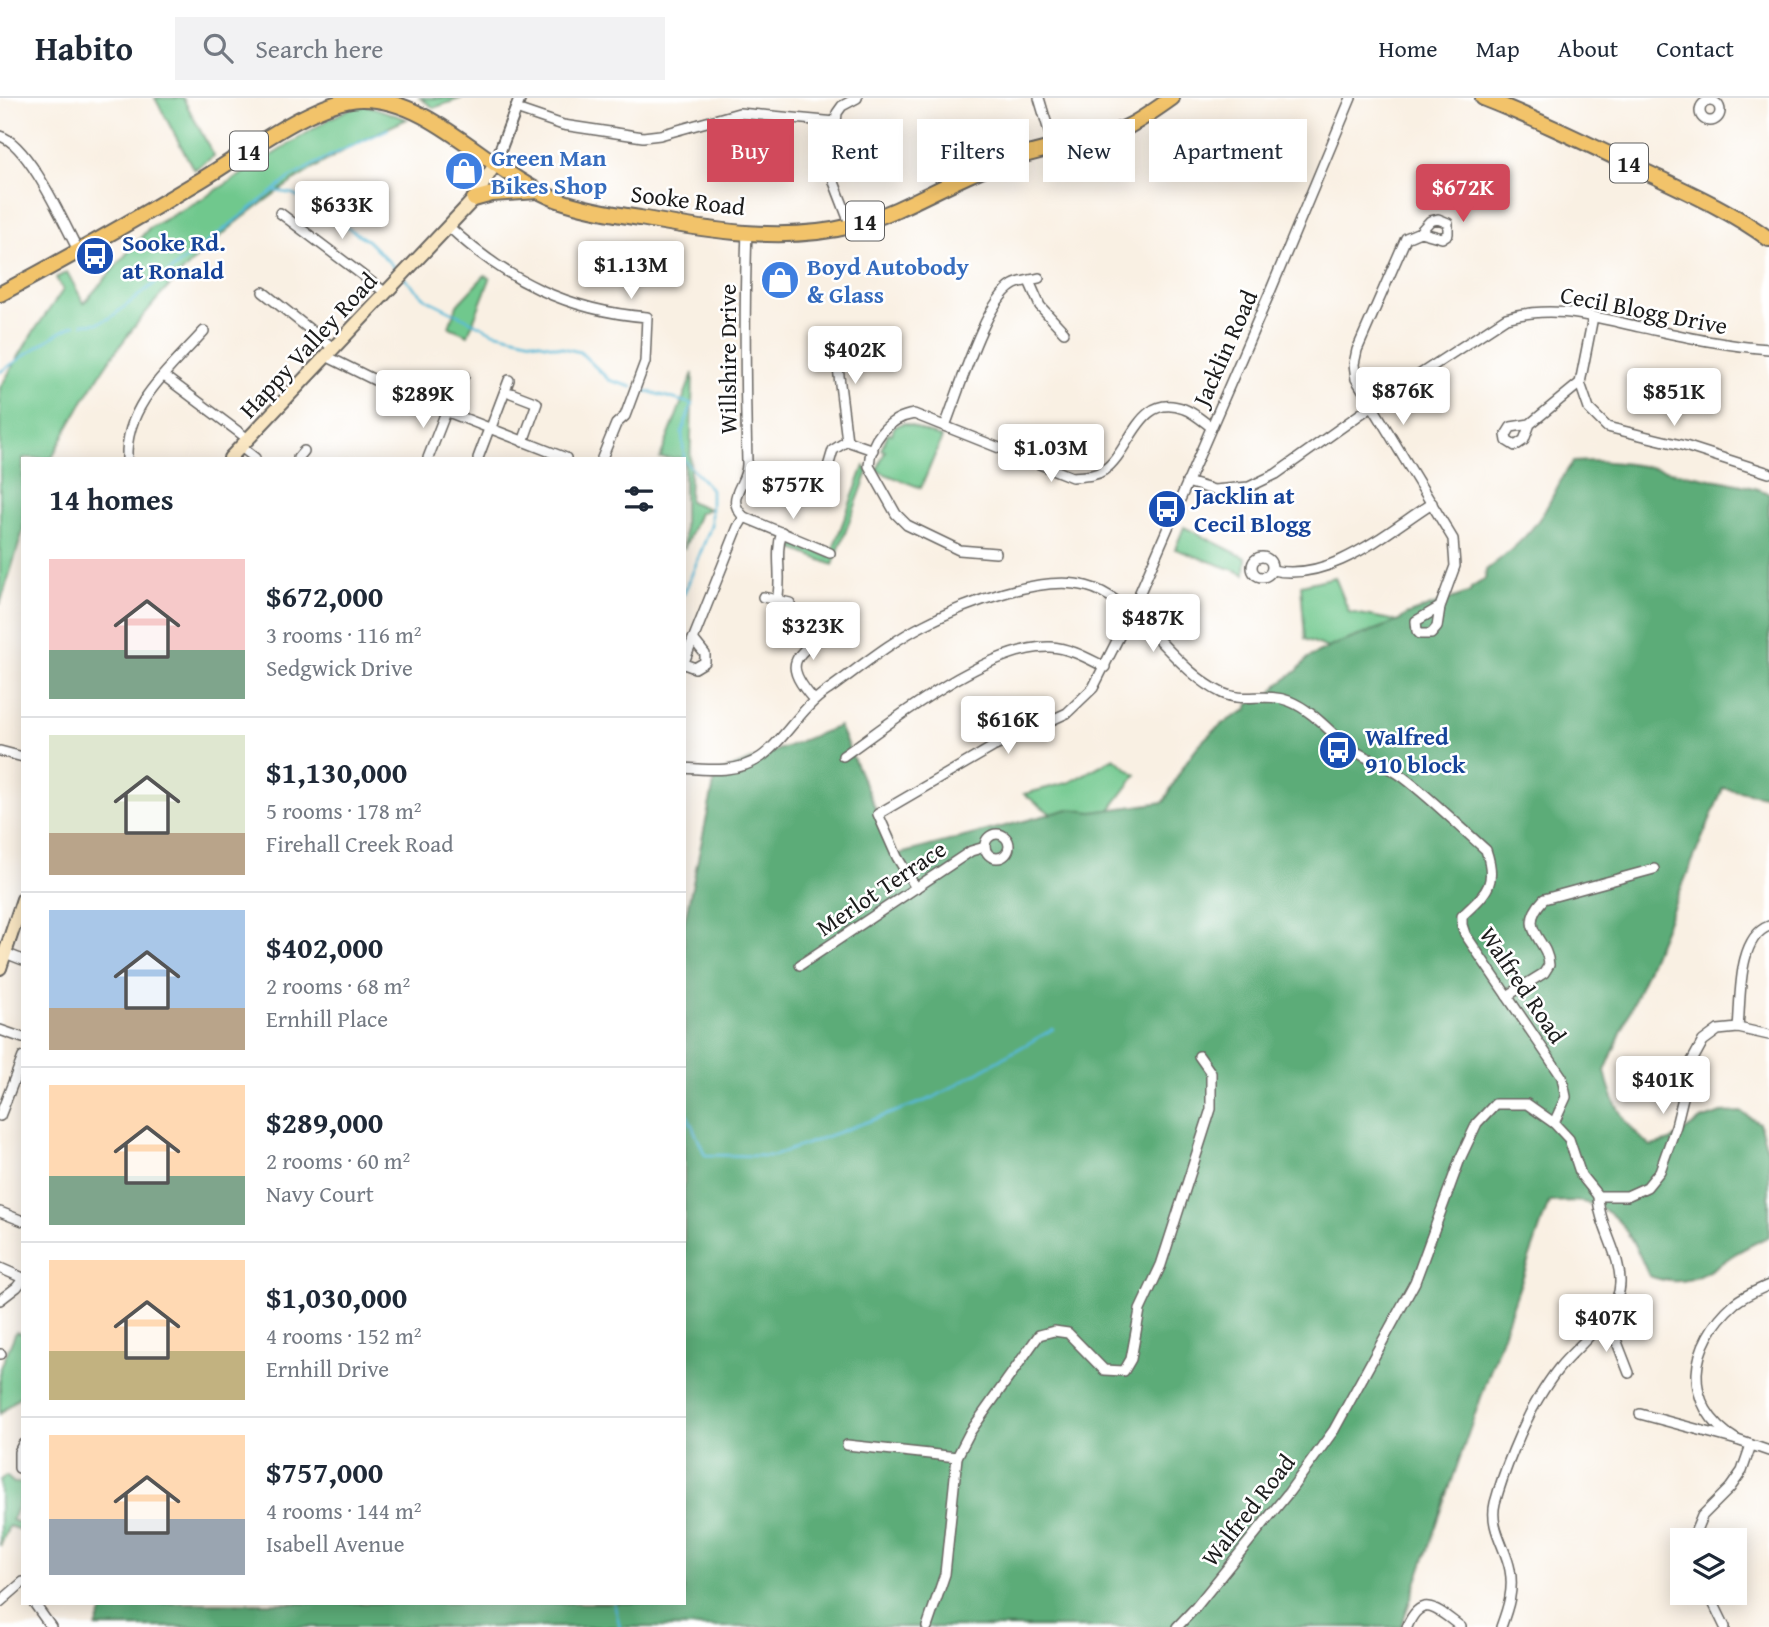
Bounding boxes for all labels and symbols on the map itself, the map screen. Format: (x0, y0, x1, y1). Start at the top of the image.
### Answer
road number: 14 (230, 132, 268, 170)
place label: Green Man Bikes Shop (491, 140, 607, 203)
road number: 14 (1610, 144, 1648, 183)
shop icon: Green Man Bikes Shop (443, 150, 485, 192)
pin: $672K (1414, 164, 1512, 224)
street label: Sooke Road (629, 176, 747, 224)
pin: $633K (293, 181, 391, 241)
road number: 14 (846, 202, 884, 240)
place label: Sooke Rd. at Ronald (122, 225, 226, 288)
bus stop icon: Sooke Rd. at Ronald (74, 235, 116, 277)
pin: $1.13M (574, 242, 688, 301)
place label: Boyd Autobody & Glass (807, 249, 970, 312)
shop icon: Boyd Autobody & Glass (759, 259, 801, 301)
street label: Happy Valley Road (231, 264, 385, 426)
street label: Cecil Blogg Drive (1558, 277, 1730, 343)
street label: Willshire Drive (710, 284, 745, 434)
street label: Jacklin Road (1183, 284, 1266, 414)
pin: $402K (806, 327, 904, 386)
pin: $876K (1354, 368, 1452, 427)
pin: $851K (1625, 368, 1723, 428)
pin: $289K (374, 370, 472, 430)
pin: $1.03M (994, 424, 1108, 484)
pin: $757K (744, 462, 842, 521)
place label: Jacklin at Cecil Blogg (1190, 478, 1311, 541)
bus stop icon: Jacklin at Cecil Blogg (1146, 488, 1188, 530)
pin: $487K (1104, 594, 1202, 654)
pin: $323K (764, 602, 862, 662)
pin: $616K (959, 696, 1057, 756)
place label: Walfred 910 block (1365, 719, 1466, 782)
bus stop icon: Walfred 910 block (1317, 729, 1359, 771)
street label: Merlot Terrace (809, 832, 953, 944)
street label: Walfred Road (1471, 920, 1575, 1051)
pin: $401K (1614, 1056, 1712, 1116)
pin: $407K (1557, 1294, 1655, 1354)
street label: Walfred Road (1193, 1446, 1303, 1574)

